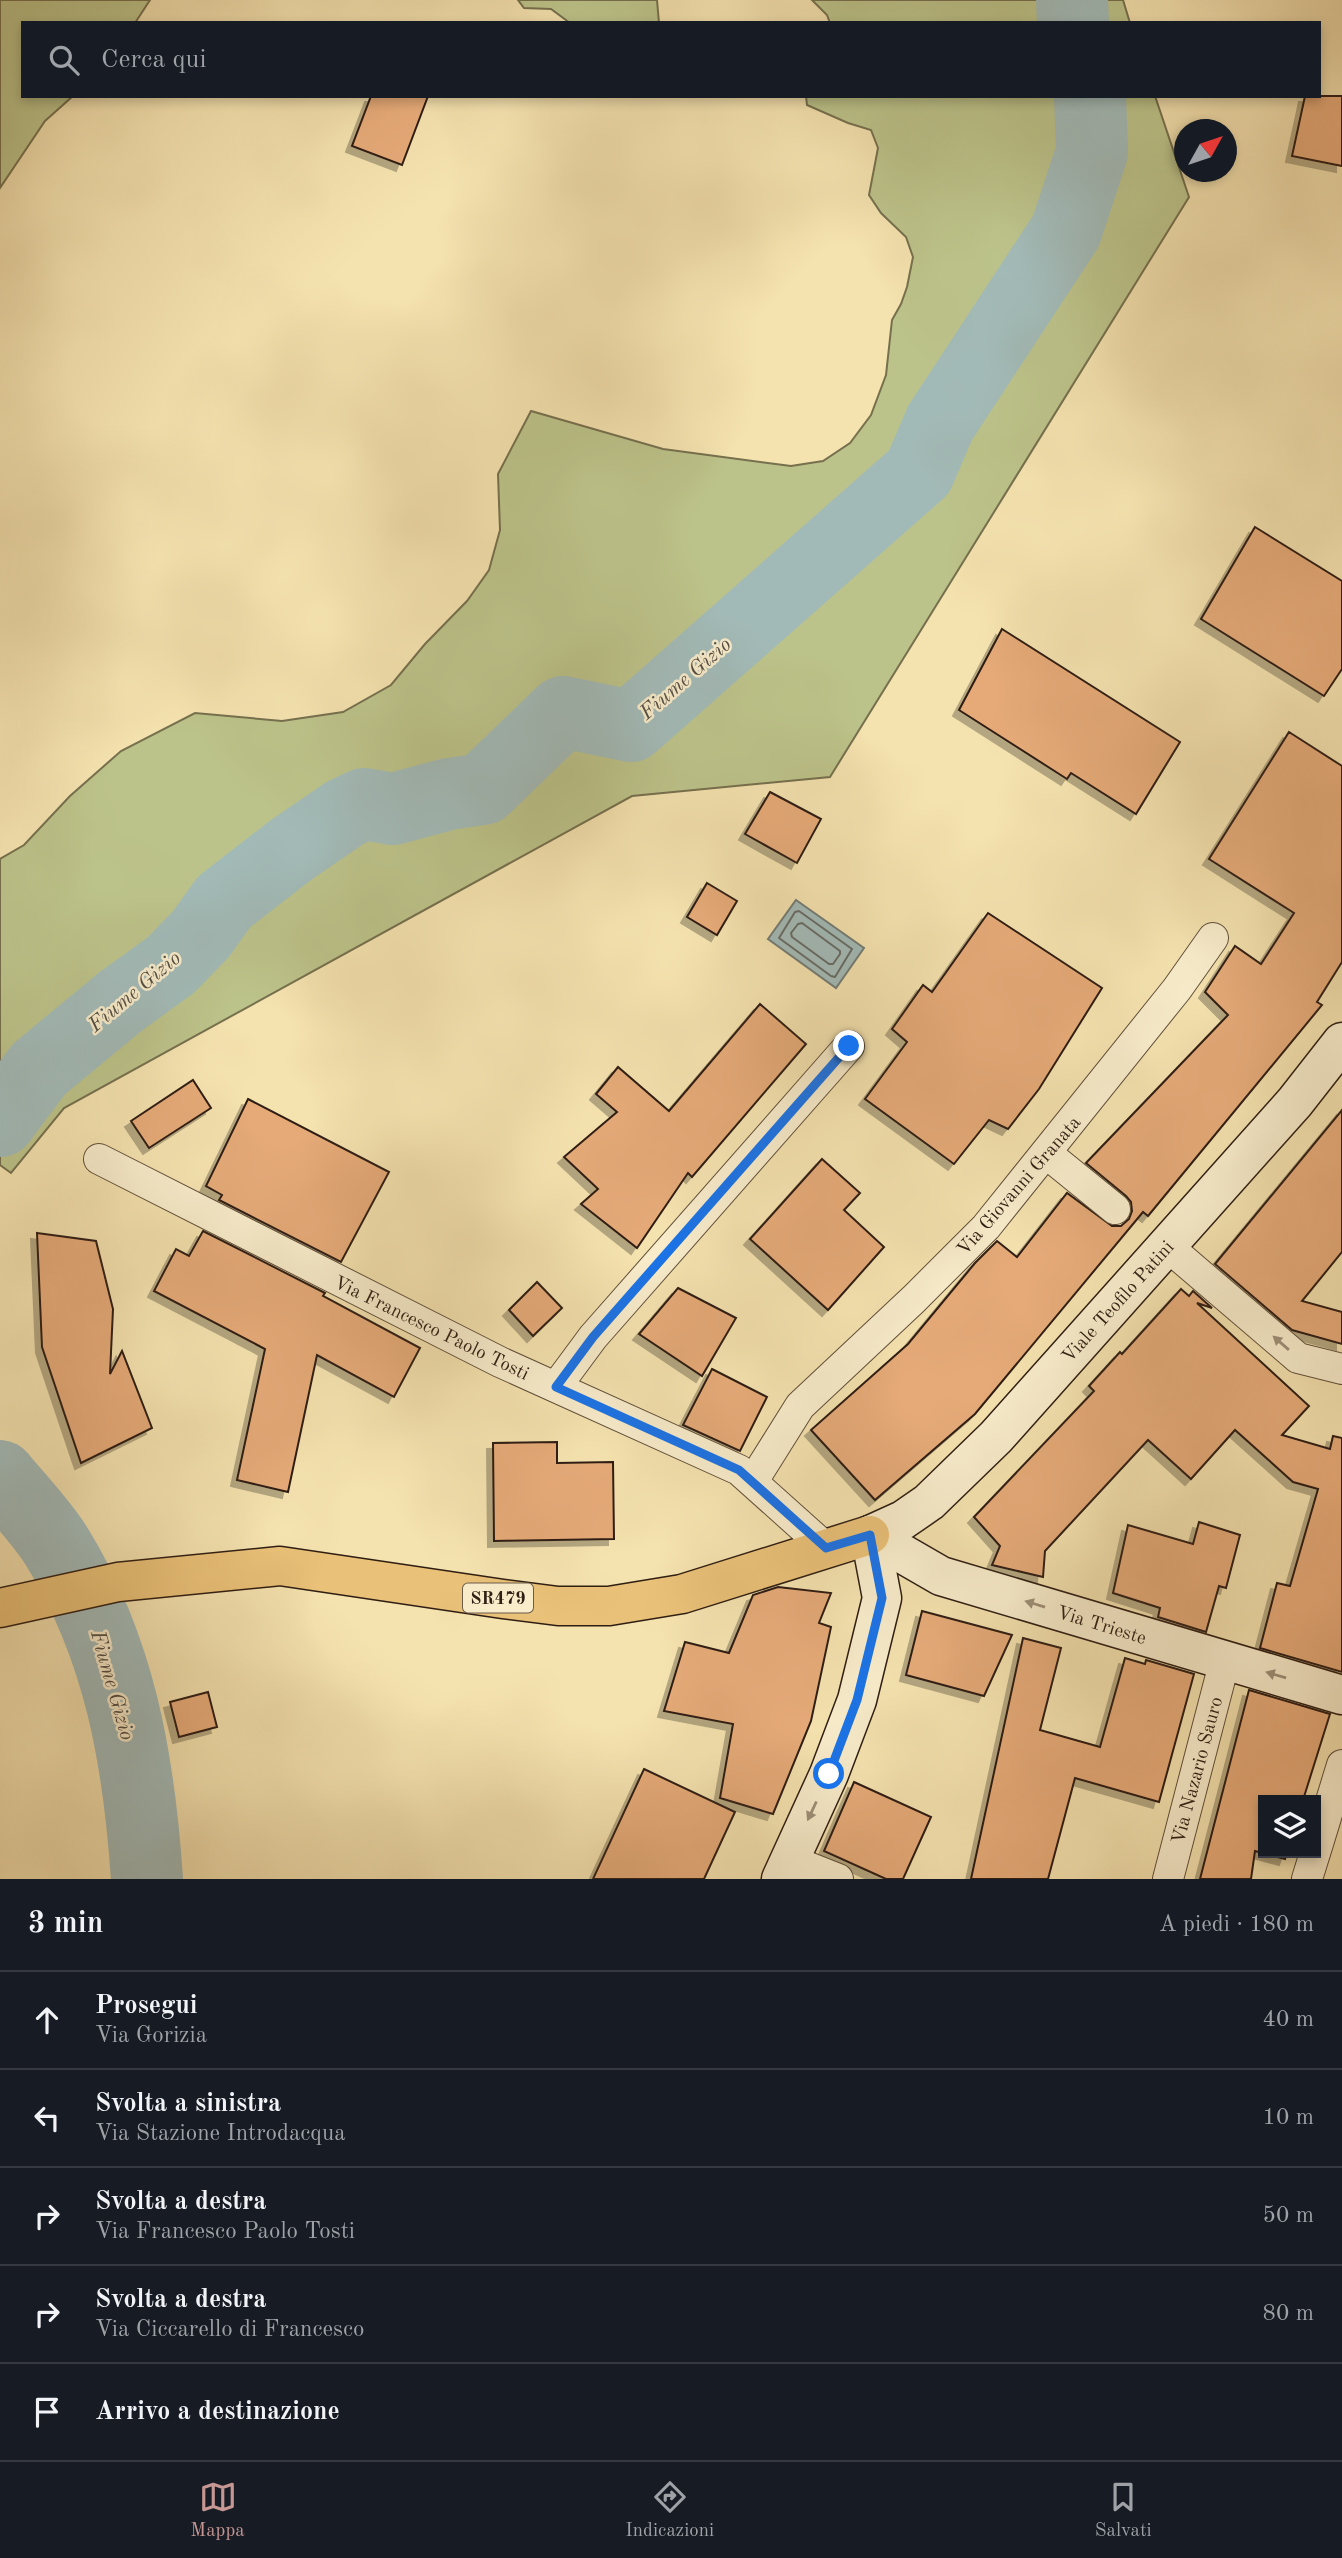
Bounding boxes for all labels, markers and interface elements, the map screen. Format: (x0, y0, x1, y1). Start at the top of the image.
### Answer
search box (21, 21, 1321, 98)
icon: search (45, 41, 83, 79)
text: Cerca qui (101, 47, 206, 73)
north arrow (1174, 119, 1237, 182)
water label: Fiume Gizio (636, 634, 736, 725)
water label: Fiume Gizio (84, 948, 185, 1037)
route end (833, 1030, 864, 1061)
street label: Via Giovanni Granata (955, 1113, 1086, 1260)
street label: Viale Teofilo Patini (1059, 1238, 1178, 1367)
street label: Via Francesco Paolo Tosti (330, 1274, 532, 1385)
one-way arrow (1272, 1336, 1289, 1351)
road number: SR479 (463, 1583, 533, 1612)
one-way arrow (1024, 1599, 1045, 1609)
street label: Via Trieste (1054, 1604, 1148, 1649)
water label: Fiume Gizio (86, 1627, 137, 1743)
one-way arrow (1266, 1670, 1287, 1680)
street label: Via Nazario Sauro (1170, 1695, 1227, 1846)
route start (813, 1758, 844, 1789)
map controls (1258, 1795, 1321, 1858)
button: layers (1258, 1795, 1321, 1858)
one-way arrow (806, 1801, 818, 1821)
text: 3 min (28, 1909, 103, 1939)
text: A piedi · 180 m (1159, 1913, 1314, 1936)
text: Prosegui (95, 1993, 198, 2019)
icon: ahead (28, 2001, 66, 2039)
text: 40 m (1263, 2008, 1314, 2031)
text: Via Gorizia (95, 2024, 207, 2047)
text: Svolta a sinistra (95, 2091, 281, 2117)
icon: left (28, 2099, 66, 2137)
text: 10 m (1263, 2106, 1314, 2129)
text: Via Stazione Introdacqua (95, 2122, 346, 2145)
text: Svolta a destra (95, 2189, 266, 2215)
icon: right (28, 2197, 66, 2235)
text: 50 m (1263, 2204, 1314, 2227)
text: Via Francesco Paolo Tosti (95, 2220, 355, 2243)
text: Svolta a destra (95, 2287, 266, 2313)
icon: right (28, 2295, 66, 2333)
text: 80 m (1263, 2302, 1314, 2325)
text: Via Ciccarello di Francesco (95, 2318, 365, 2341)
icon: arrive (28, 2393, 66, 2431)
text: Arrivo a destinazione (95, 2399, 340, 2425)
tab: Mappa (190, 2478, 245, 2543)
tab: Indicazioni (625, 2478, 714, 2543)
tab: Salvati (1095, 2478, 1152, 2543)

